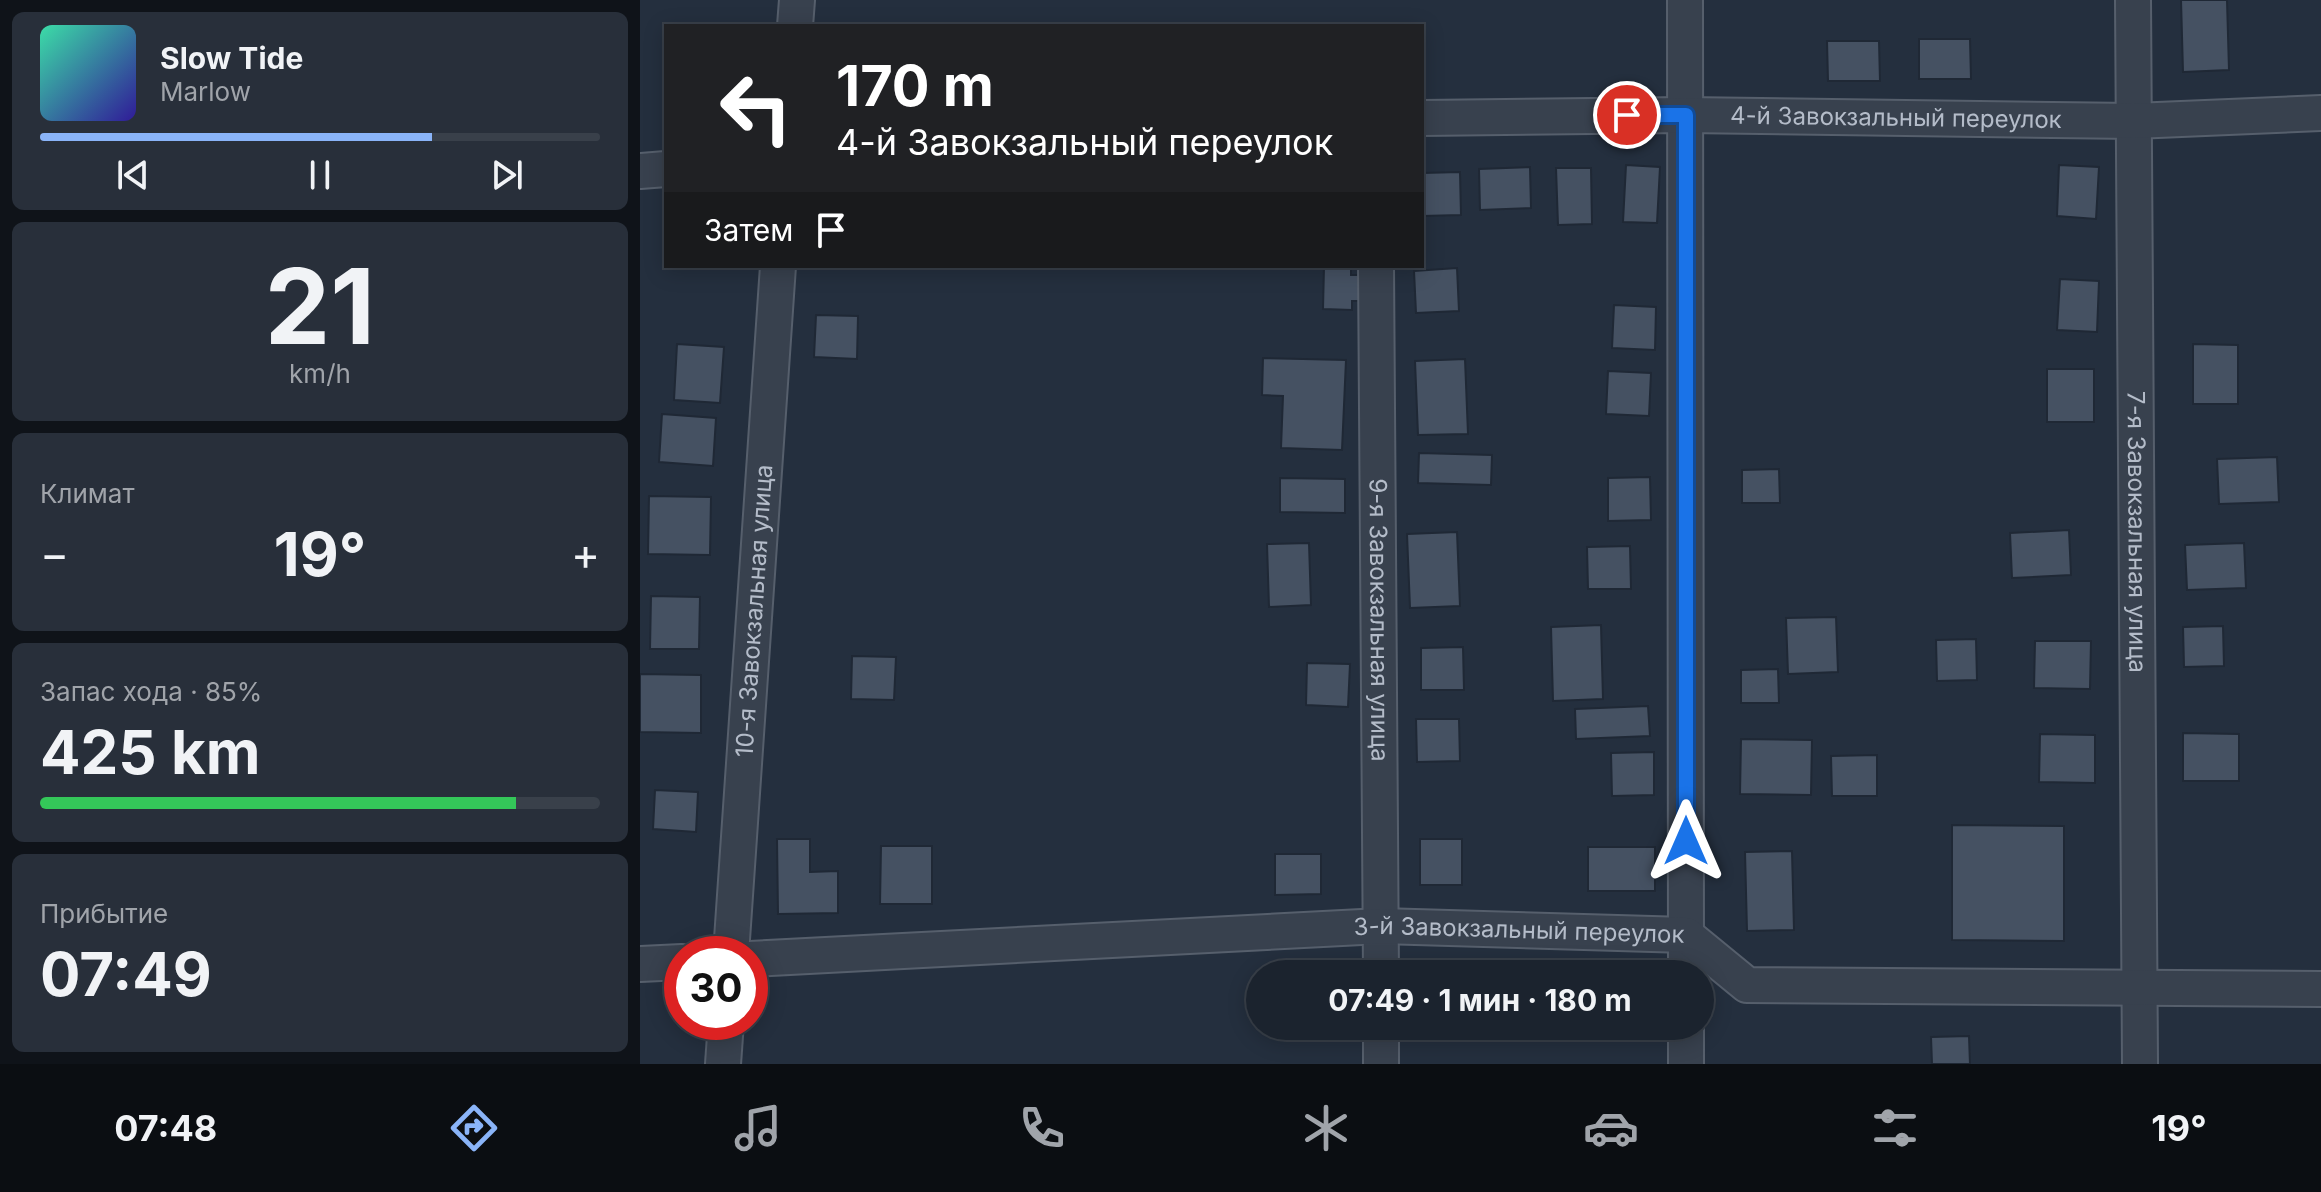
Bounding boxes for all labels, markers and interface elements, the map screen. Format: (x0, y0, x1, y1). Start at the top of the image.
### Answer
text: Slow Tide (160, 40, 303, 76)
text: 170 m (836, 52, 994, 120)
icon: left (704, 56, 808, 160)
text: Marlow (160, 76, 251, 107)
pin (1593, 81, 1661, 149)
icon: arrive (1605, 93, 1649, 137)
street label: 4-й Завокзальный переулок (1730, 101, 2062, 134)
text: 4-й Завокзальный переулок (836, 120, 1333, 164)
icon: previous (111, 153, 155, 197)
icon: pause (298, 153, 342, 197)
icon: next (485, 153, 529, 197)
icon: arrive (809, 208, 853, 252)
text: Затем (704, 212, 793, 248)
text: 21 (265, 243, 375, 369)
text: km/h (289, 358, 351, 389)
street label: 7-я Завокзальная улица (2122, 391, 2152, 673)
street label: 10-я Завокзальная улица (729, 463, 778, 758)
text: Климат (40, 478, 135, 509)
street label: 9-я Завокзальная улица (1363, 478, 1394, 762)
text: 19° (274, 518, 366, 590)
text: − (40, 527, 69, 581)
text: + (571, 527, 600, 581)
text: Запас хода · 85% (40, 676, 262, 707)
text: 425 km (40, 716, 261, 788)
position arrow (1644, 799, 1728, 883)
text: Прибытие (40, 898, 168, 929)
street label: 3-й Завокзальный переулок (1353, 911, 1685, 949)
speed limit sign: 30 (664, 936, 768, 1040)
text: 07:49 (40, 938, 212, 1010)
text: 07:49 · 1 мин · 180 m (1328, 982, 1632, 1018)
icon: directions (446, 1100, 502, 1156)
icon: music (730, 1100, 786, 1156)
icon: phone (1014, 1100, 1070, 1156)
icon: climate (1298, 1100, 1354, 1156)
icon: car (1583, 1100, 1639, 1156)
icon: filters (1867, 1100, 1923, 1156)
text: 07:48 (114, 1106, 217, 1150)
text: 19° (2151, 1106, 2207, 1150)

